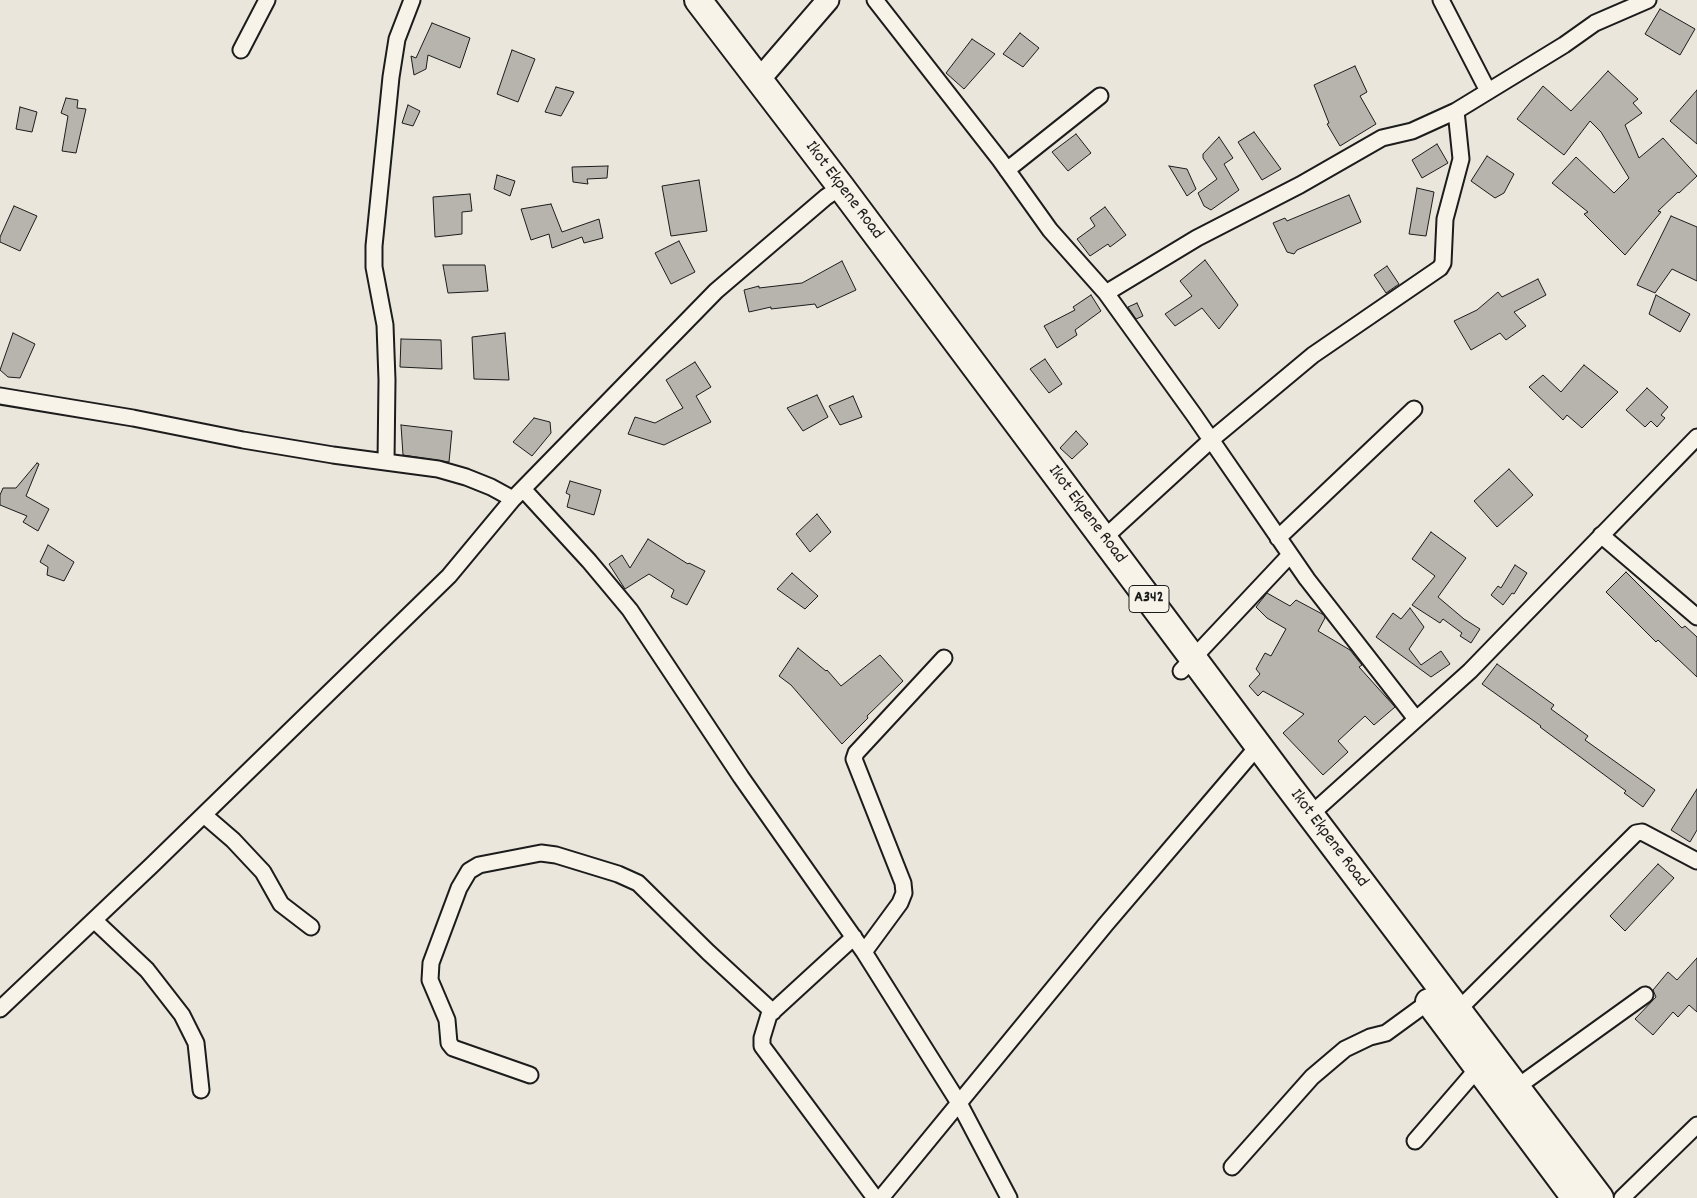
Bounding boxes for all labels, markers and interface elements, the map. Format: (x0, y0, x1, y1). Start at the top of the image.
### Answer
street label: Ikot Ekpene Road (799, 138, 887, 244)
street label: Ikot Ekpene Road (1042, 462, 1130, 568)
road number: A342 (1129, 586, 1169, 612)
street label: Ikot Ekpene Road (1284, 786, 1372, 892)

